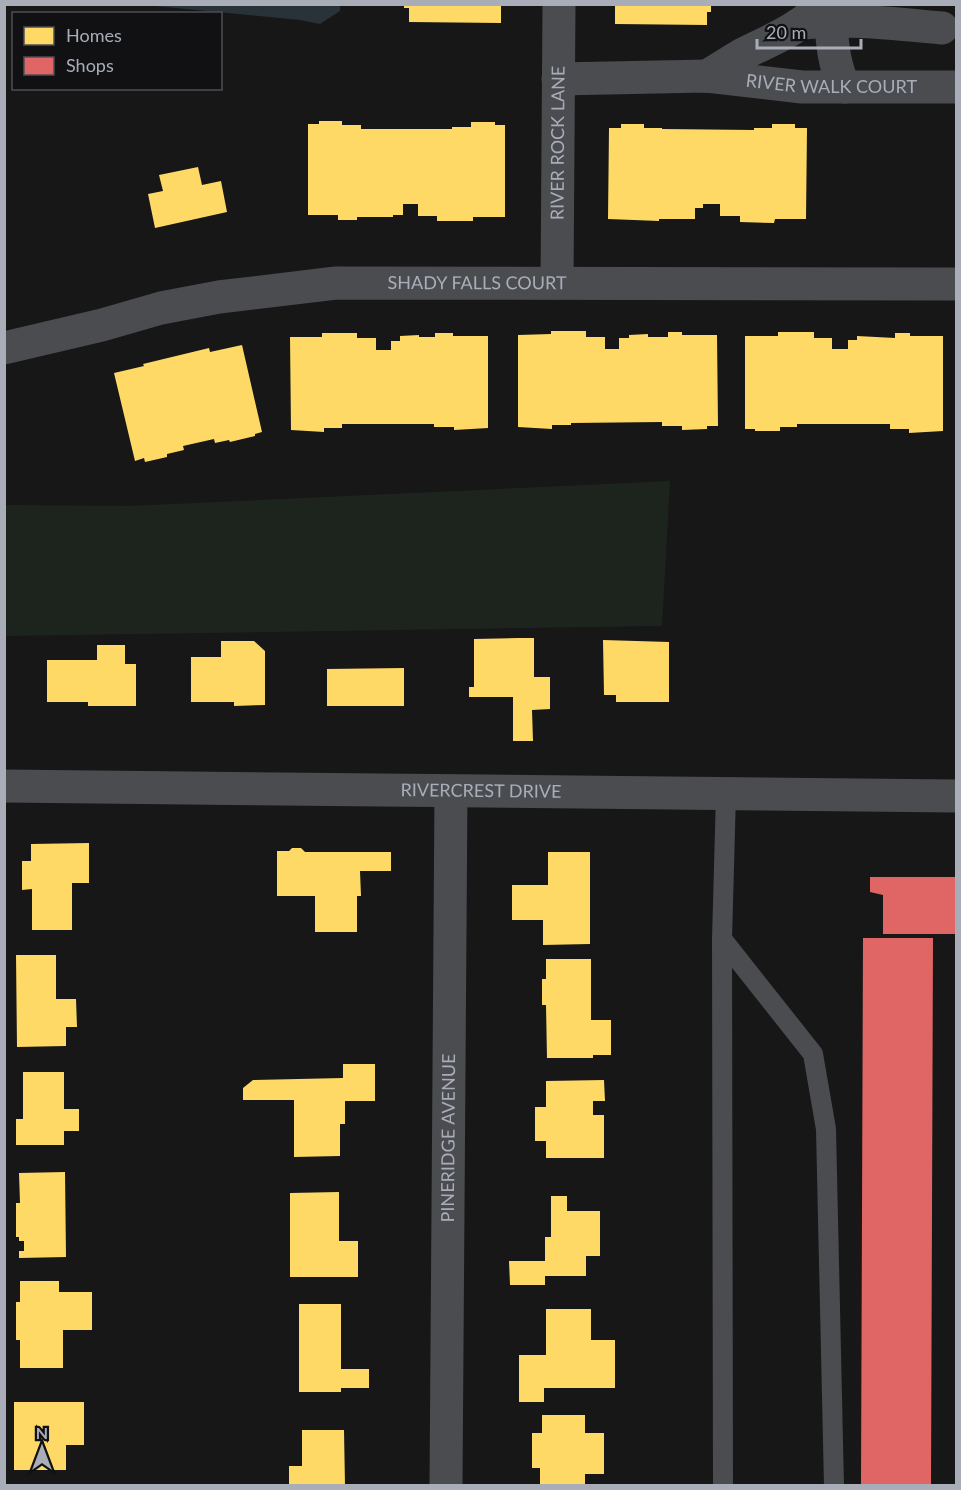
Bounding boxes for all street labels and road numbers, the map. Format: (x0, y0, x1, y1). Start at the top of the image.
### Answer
street label: RIVER ROCK LANE (545, 66, 569, 220)
street label: RIVER WALK COURT (745, 69, 917, 97)
street label: SHADY FALLS COURT (388, 271, 567, 293)
street label: RIVERCREST DRIVE (400, 778, 562, 802)
street label: PINERIDGE AVENUE (436, 1054, 459, 1223)

